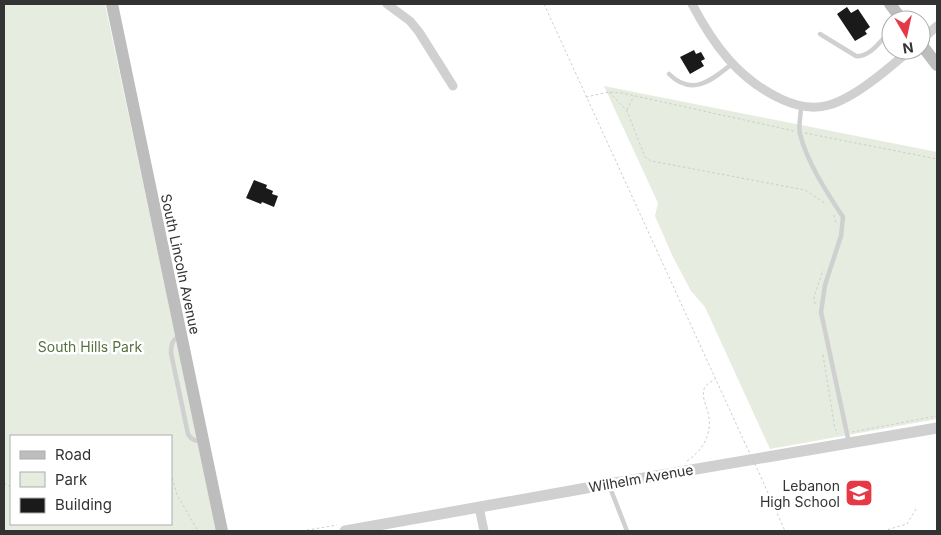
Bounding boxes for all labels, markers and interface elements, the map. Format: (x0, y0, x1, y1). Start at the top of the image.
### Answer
north arrow (881, 10, 931, 60)
text: N (902, 39, 915, 58)
street label: South Lincoln Avenue (158, 192, 204, 336)
park label: South Hills Park (38, 338, 142, 355)
legend (10, 435, 172, 525)
text: Road (55, 445, 91, 464)
street label: Wilhelm Avenue (587, 460, 695, 496)
text: Park (55, 470, 88, 489)
place label: Lebanon High School (760, 477, 840, 510)
school or university icon: Lebanon High School (844, 478, 874, 508)
text: Building (55, 495, 112, 514)

